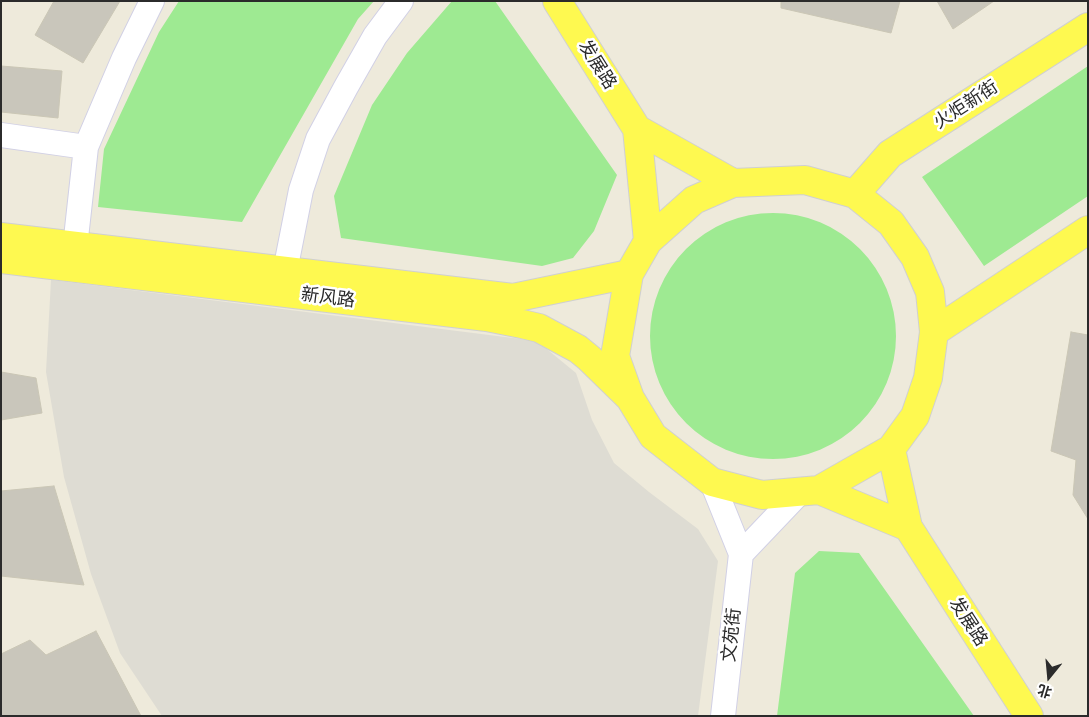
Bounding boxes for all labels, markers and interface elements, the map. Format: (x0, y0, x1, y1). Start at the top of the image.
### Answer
street label: 发展路 (574, 36, 620, 94)
street label: 火炬新街 (930, 76, 1002, 134)
street label: 新风路 (300, 284, 356, 312)
street label: 发展路 (944, 593, 992, 651)
street label: 文苑街 (718, 607, 746, 663)
north arrow (1024, 652, 1074, 702)
text: 北 (1035, 681, 1054, 702)

